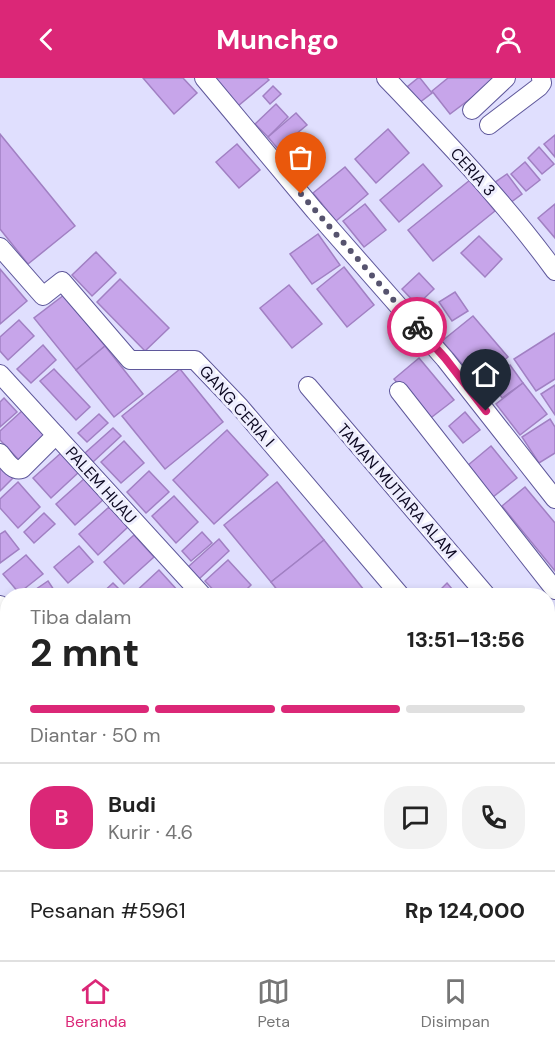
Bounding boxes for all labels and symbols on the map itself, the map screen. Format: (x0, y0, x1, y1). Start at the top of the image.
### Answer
pin (275, 132, 326, 194)
street label: CERIA 3 (446, 143, 500, 201)
courier (387, 297, 447, 357)
pin (460, 349, 511, 411)
street label: GANG CERIA I (195, 361, 279, 451)
street label: TAMAN MUTIARA ALAM (332, 419, 462, 563)
street label: PALEM HIJAU (61, 442, 141, 528)

